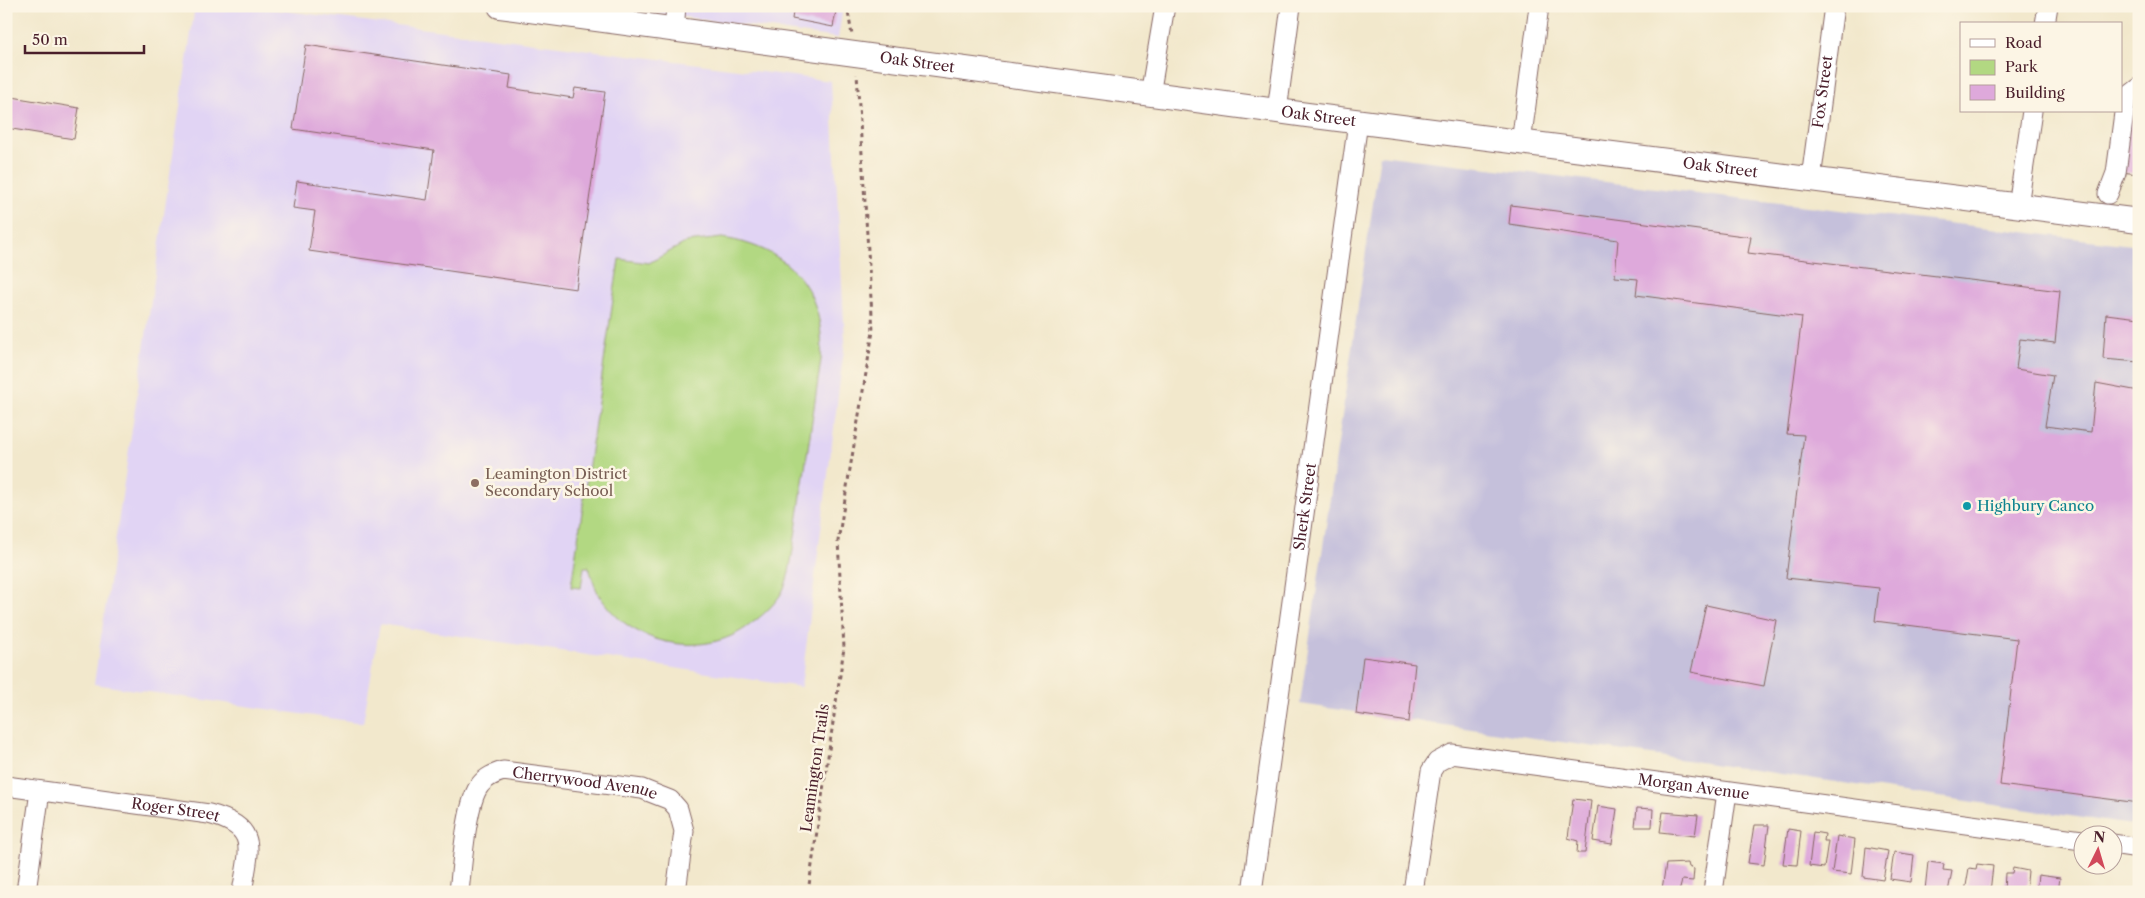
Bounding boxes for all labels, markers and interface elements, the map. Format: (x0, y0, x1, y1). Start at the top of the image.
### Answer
scale bar (25, 22, 144, 54)
legend (1960, 22, 2122, 112)
text: 50 m (32, 30, 68, 49)
text: Road (2005, 33, 2042, 52)
street label: Oak Street (879, 47, 957, 76)
street label: Fox Street (1808, 54, 1836, 129)
text: Park (2005, 57, 2039, 76)
text: Building (2005, 83, 2065, 102)
street label: Oak Street (1280, 102, 1358, 130)
street label: Oak Street (1682, 153, 1760, 181)
street label: Sherk Street (1289, 461, 1320, 551)
place label: Leamington District Secondary School (485, 464, 628, 500)
marker: Leamington District Secondary School (469, 477, 481, 489)
place label: Highbury Canco (1977, 496, 2094, 515)
marker: Highbury Canco (1961, 500, 1973, 512)
street label: Leamington Trails (796, 702, 833, 833)
street label: Cherrywood Avenue (511, 762, 661, 803)
street label: Morgan Avenue (1637, 769, 1751, 803)
street label: Roger Street (130, 793, 223, 826)
north arrow (2072, 826, 2122, 876)
text: N (2092, 828, 2106, 847)

